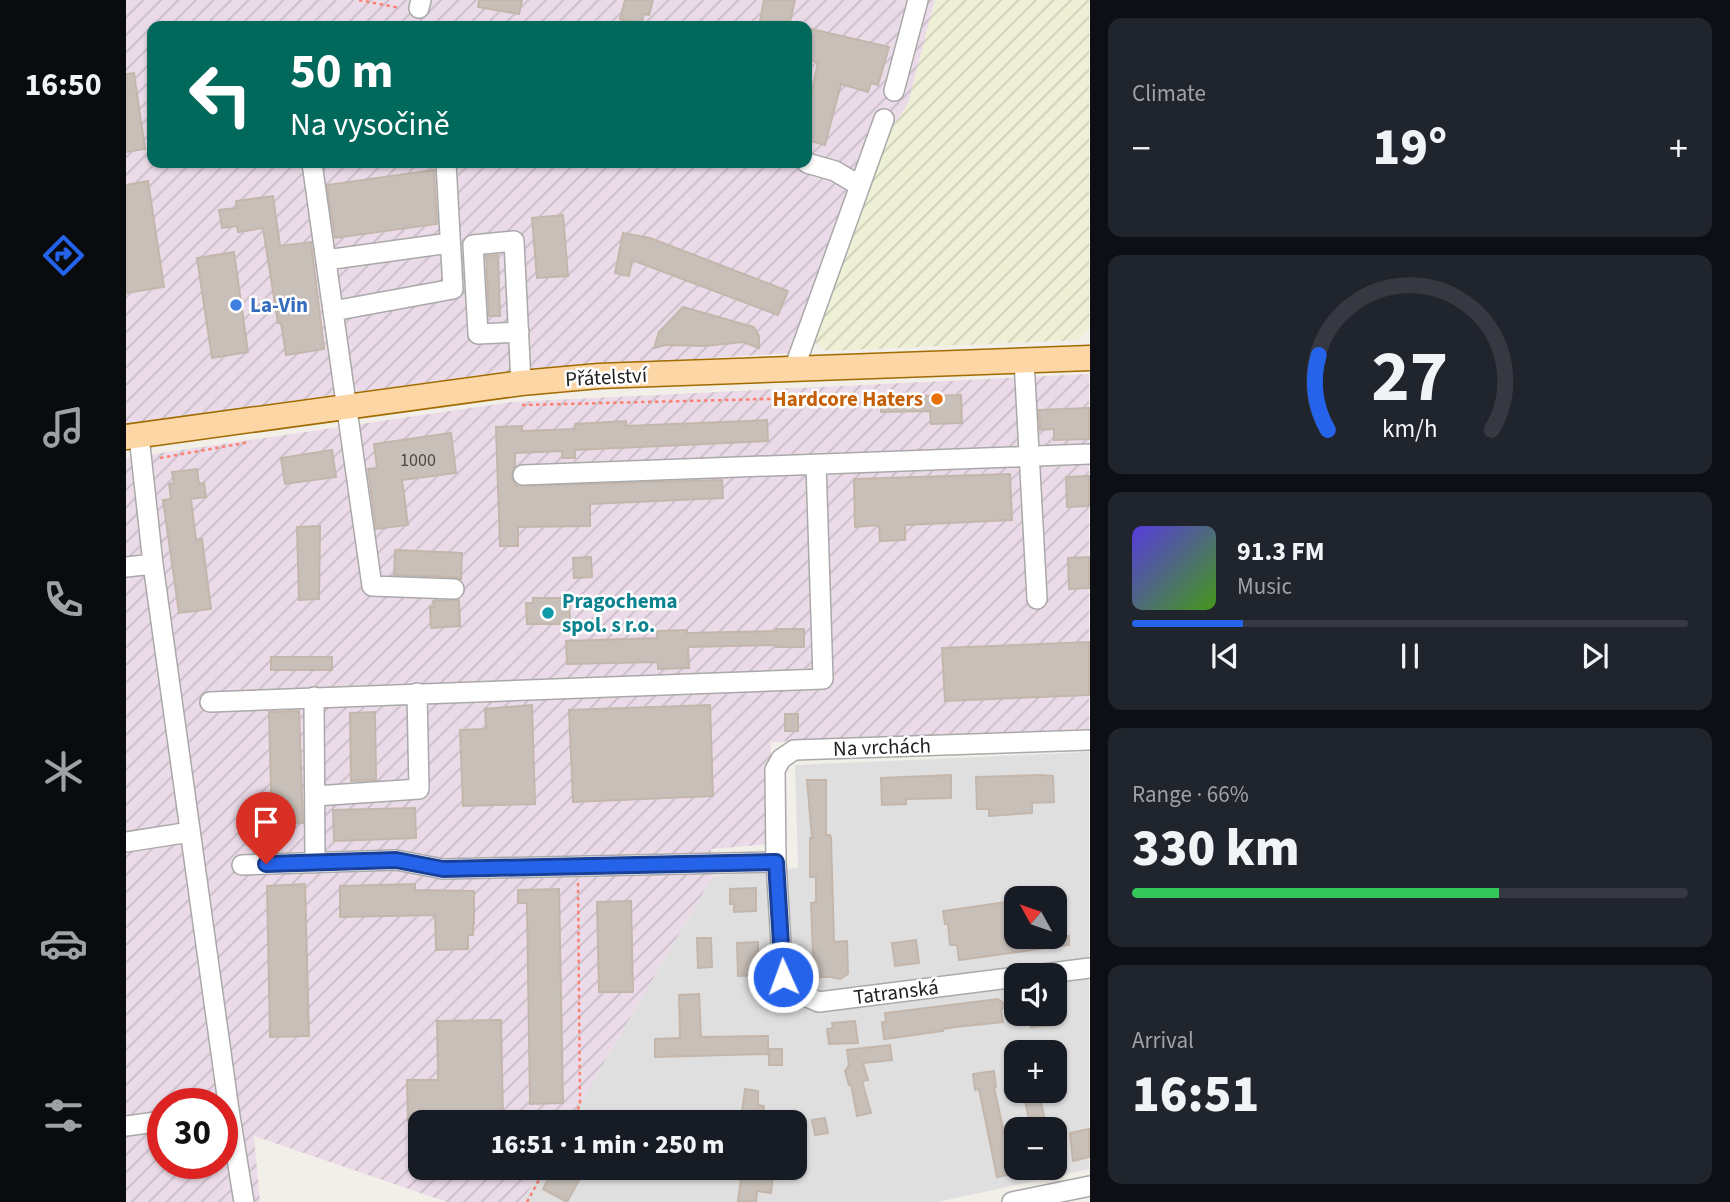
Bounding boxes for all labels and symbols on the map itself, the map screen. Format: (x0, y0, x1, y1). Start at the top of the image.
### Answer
place label: La-Vin (250, 290, 308, 320)
marker: La-Vin (228, 297, 244, 313)
street label: Přátelství (564, 360, 649, 394)
place label: Hardcore Haters (773, 384, 923, 414)
marker: Hardcore Haters (929, 391, 945, 407)
house number: 1000 (400, 448, 436, 473)
place label: Pragochema spol. s r.o. (562, 586, 678, 640)
marker: Pragochema spol. s r.o. (540, 605, 556, 621)
street label: Na vrchách (833, 730, 931, 764)
pin (236, 792, 296, 864)
north arrow (1004, 886, 1068, 948)
position arrow (746, 940, 820, 1014)
street label: Tatranská (852, 972, 940, 1012)
speed limit sign: 30 (147, 1088, 238, 1179)

